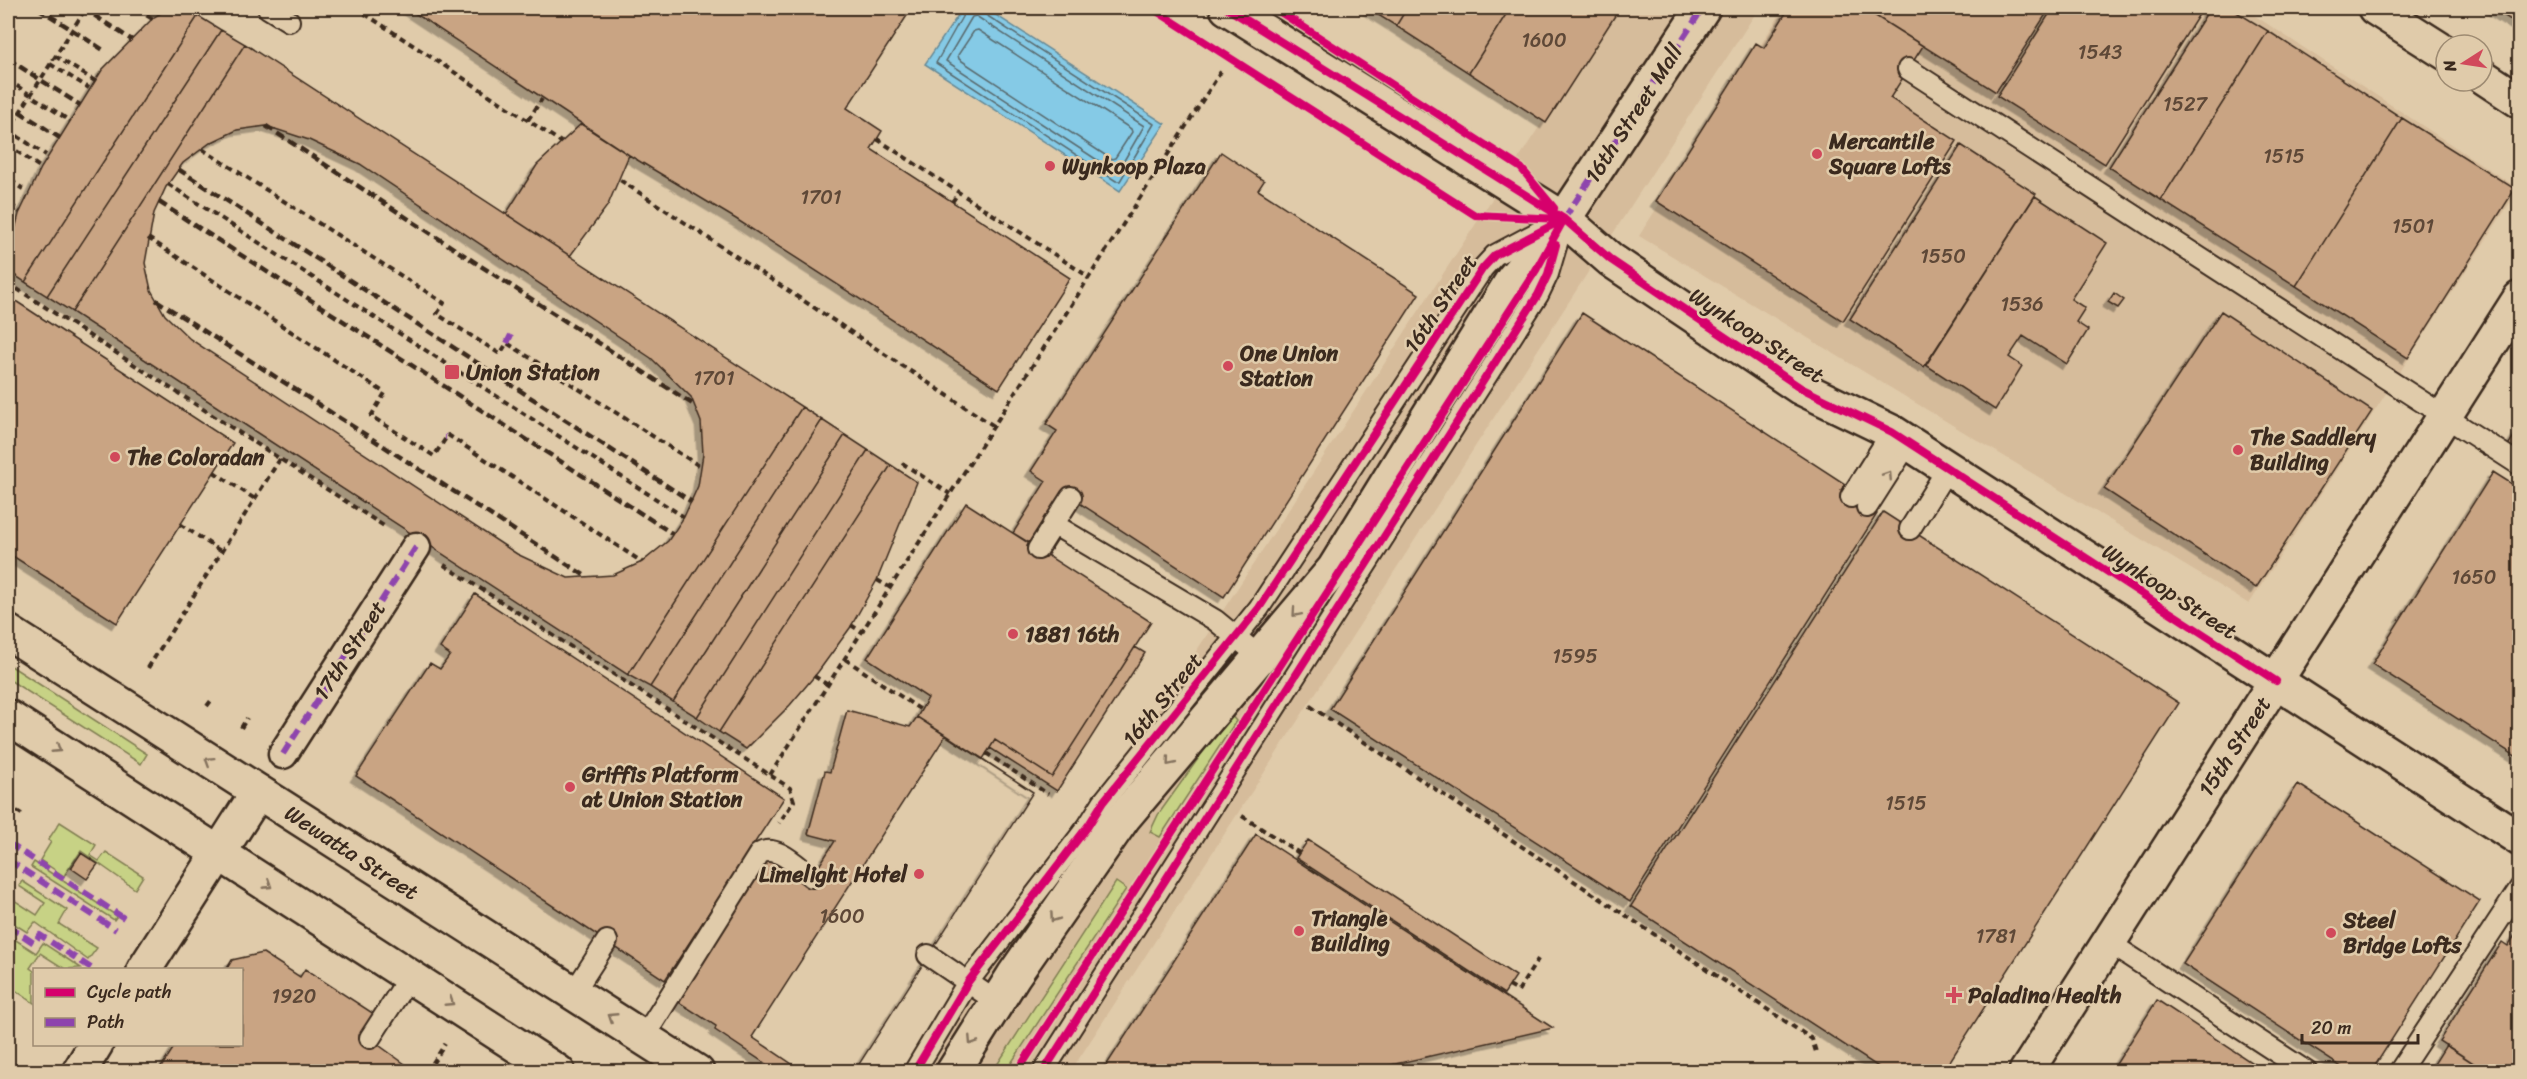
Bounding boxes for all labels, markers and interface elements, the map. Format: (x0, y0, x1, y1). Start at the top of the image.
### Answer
house number: 1600 (1521, 23, 1567, 58)
north arrow (2434, 33, 2494, 93)
street label: 16th Street Mall (1573, 35, 1694, 191)
house number: 1543 (2078, 35, 2122, 70)
text: N (2434, 57, 2465, 75)
house number: 1527 (2163, 87, 2208, 122)
place label: Mercantile Square Lofts (1828, 122, 1952, 186)
house number: 1515 (2263, 139, 2305, 174)
place label: Wynkoop Plaza (1062, 147, 1206, 186)
marker: Mercantile Square Lofts (1810, 147, 1824, 161)
marker: Wynkoop Plaza (1043, 159, 1057, 173)
house number: 1701 (800, 180, 842, 215)
house number: 1501 (2392, 209, 2434, 244)
house number: 1550 (1920, 239, 1966, 274)
street label: 16th Street (1393, 245, 1488, 361)
street label: Wynkoop Street (1681, 277, 1833, 394)
house number: 1536 (2000, 287, 2044, 322)
place label: One Union Station (1239, 334, 1338, 398)
place label: Union Station (466, 353, 600, 392)
marker: One Union Station (1221, 359, 1235, 373)
house number: 1701 (693, 361, 735, 396)
marker: Union Station (443, 363, 461, 381)
place label: The Saddlery Building (2250, 418, 2377, 482)
place label: The Coloradan (127, 438, 265, 477)
marker: The Saddlery Building (2231, 443, 2245, 457)
marker: The Coloradan (108, 450, 122, 464)
one-way arrow (1880, 471, 1892, 481)
street label: Wynkoop Street (2094, 533, 2246, 650)
house number: 1650 (2452, 560, 2496, 595)
street label: 17th Street (302, 592, 397, 708)
one-way arrow (1292, 606, 1303, 617)
place label: 1881 16th (1025, 615, 1120, 654)
marker: 1881 16th (1006, 627, 1020, 641)
house number: 1595 (1552, 639, 1598, 674)
street label: 16th Street (1112, 643, 1213, 755)
street label: 15th Street (2187, 688, 2282, 805)
one-way arrow (50, 742, 61, 753)
place label: Griffis Platform at Union Station (581, 755, 742, 819)
one-way arrow (1166, 755, 1177, 766)
one-way arrow (205, 756, 215, 768)
marker: Griffis Platform at Union Station (563, 780, 577, 794)
house number: 1515 (1885, 786, 1927, 821)
street label: Wewatta Street (276, 794, 427, 911)
place label: Limelight Hotel (759, 855, 909, 894)
marker: Limelight Hotel (912, 867, 926, 881)
one-way arrow (261, 878, 272, 889)
house number: 1600 (819, 899, 865, 934)
place label: Triangle Building (1311, 899, 1390, 963)
place label: Steel Bridge Lofts (2342, 901, 2462, 965)
one-way arrow (1050, 912, 1061, 923)
house number: 1781 (1976, 919, 2016, 954)
marker: Triangle Building (1292, 924, 1306, 938)
marker: Steel Bridge Lofts (2324, 926, 2338, 940)
legend (33, 968, 243, 1046)
text: Cycle path (87, 976, 171, 1008)
place label: Paladina Health (1968, 976, 2122, 1015)
house number: 1920 (271, 979, 317, 1014)
marker: Paladina Health (1945, 986, 1963, 1004)
one-way arrow (443, 994, 454, 1005)
text: Path (87, 1006, 124, 1038)
scale bar (2302, 1007, 2418, 1045)
text: 20 m (2311, 1012, 2351, 1044)
one-way arrow (608, 1014, 619, 1025)
one-way arrow (968, 1035, 980, 1045)

